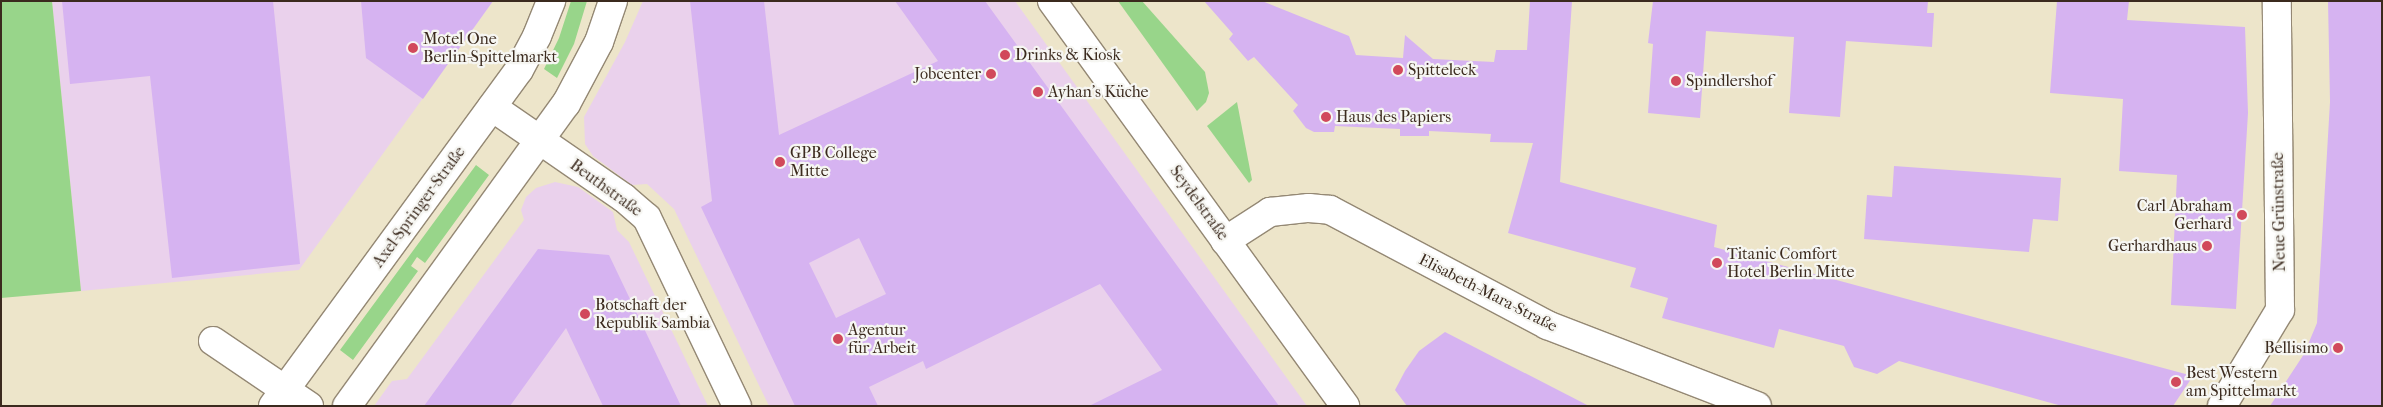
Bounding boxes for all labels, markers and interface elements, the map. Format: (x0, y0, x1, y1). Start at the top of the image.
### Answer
place label: Motel One Berlin-Spittelmarkt (423, 29, 557, 67)
marker: Motel One Berlin-Spittelmarkt (407, 42, 419, 54)
place label: Drinks & Kiosk (1015, 45, 1121, 65)
marker: Drinks & Kiosk (999, 49, 1011, 61)
place label: Spitteleck (1408, 60, 1476, 80)
place label: Jobcenter (914, 64, 981, 84)
marker: Spitteleck (1392, 64, 1404, 76)
marker: Jobcenter (985, 68, 997, 80)
place label: Spindlershof (1686, 71, 1773, 91)
marker: Spindlershof (1670, 75, 1682, 87)
place label: Ayhan's Küche (1048, 82, 1148, 102)
marker: Ayhan's Küche (1032, 86, 1044, 98)
place label: Haus des Papiers (1336, 107, 1451, 127)
marker: Haus des Papiers (1320, 111, 1332, 123)
street label: Axel-Springer-Straße (369, 143, 469, 271)
place label: GPB College Mitte (790, 143, 877, 181)
street label: Neue Grünstraße (2268, 152, 2290, 272)
street label: Beuthstraße (566, 155, 646, 221)
marker: GPB College Mitte (774, 156, 786, 168)
street label: Seydelstraße (1166, 162, 1232, 244)
place label: Carl Abraham Gerhard (2137, 196, 2232, 234)
marker: Carl Abraham Gerhard (2236, 209, 2248, 221)
place label: Gerhardhaus (2108, 236, 2197, 256)
marker: Gerhardhaus (2201, 240, 2213, 252)
place label: Titanic Comfort Hotel Berlin Mitte (1727, 244, 1854, 282)
street label: Elisabeth-Mara-Straße (1416, 250, 1560, 336)
marker: Titanic Comfort Hotel Berlin Mitte (1711, 257, 1723, 269)
place label: Botschaft der Republik Sambia (595, 295, 710, 333)
marker: Botschaft der Republik Sambia (579, 308, 591, 320)
place label: Agentur für Arbeit (848, 320, 916, 358)
marker: Agentur für Arbeit (832, 333, 844, 345)
place label: Bellisimo (2264, 338, 2328, 358)
marker: Bellisimo (2332, 342, 2344, 354)
place label: Best Western am Spittelmarkt (2186, 363, 2297, 401)
marker: Best Western am Spittelmarkt (2170, 376, 2182, 388)

